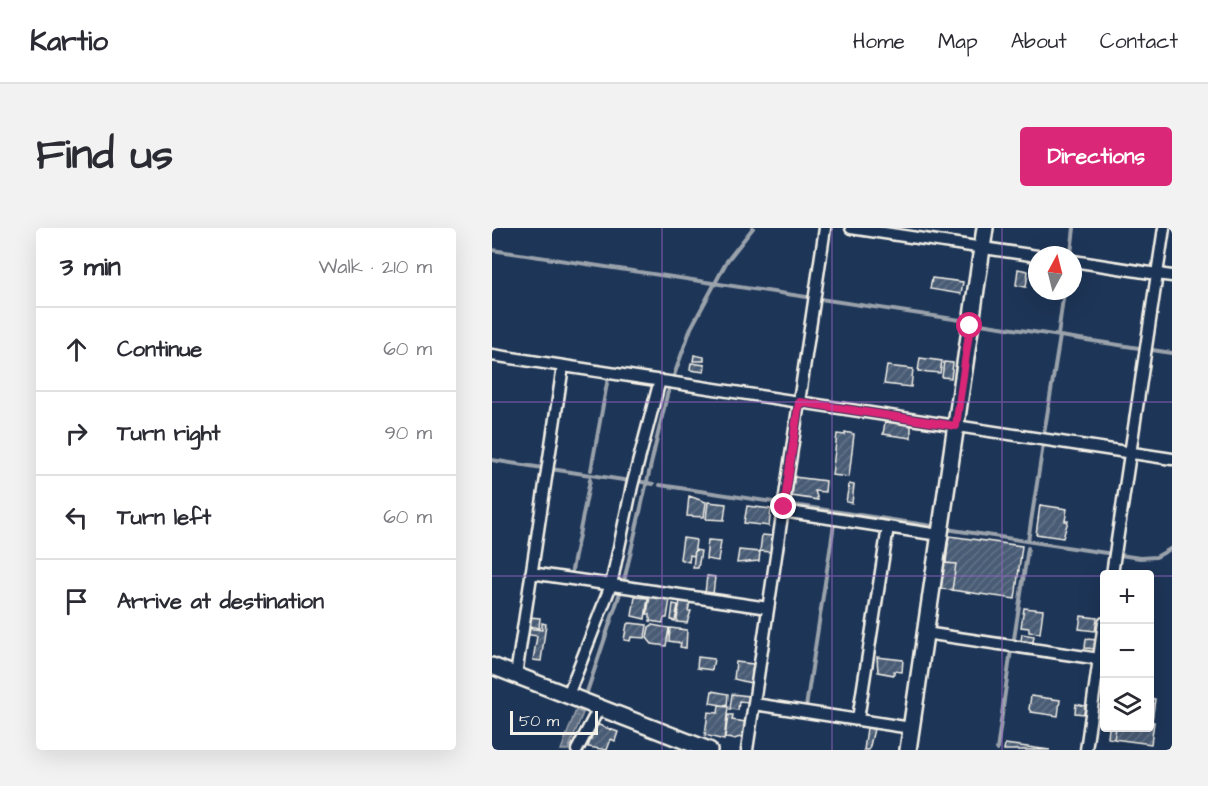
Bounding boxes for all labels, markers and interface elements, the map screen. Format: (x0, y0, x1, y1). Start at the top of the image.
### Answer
text: Kartio (30, 22, 108, 61)
text: Home (853, 27, 905, 56)
text: Map (938, 27, 978, 56)
text: About (1011, 27, 1067, 56)
text: Contact (1100, 27, 1178, 56)
text: Find us (36, 127, 173, 185)
button: Directions (1020, 127, 1172, 186)
north arrow (1028, 246, 1082, 300)
text: 3 min (60, 249, 121, 285)
text: Walk · 210 m (319, 253, 432, 281)
route start (956, 312, 982, 338)
icon: ahead (60, 333, 93, 366)
text: Continue (117, 334, 202, 365)
text: 60 m (383, 335, 432, 363)
icon: right (60, 417, 93, 450)
text: Turn right (117, 418, 220, 449)
text: 90 m (384, 419, 432, 447)
route end (770, 493, 796, 519)
icon: left (60, 501, 93, 534)
text: Turn left (117, 502, 211, 533)
text: 60 m (383, 503, 432, 531)
map controls (1100, 570, 1154, 732)
button: + (1100, 570, 1154, 624)
icon: arrive (60, 585, 93, 618)
text: Arrive at destination (117, 586, 324, 617)
button: − (1100, 624, 1154, 678)
button: layers (1100, 678, 1154, 732)
scale bar (510, 708, 598, 736)
text: 50 m (519, 710, 559, 732)

